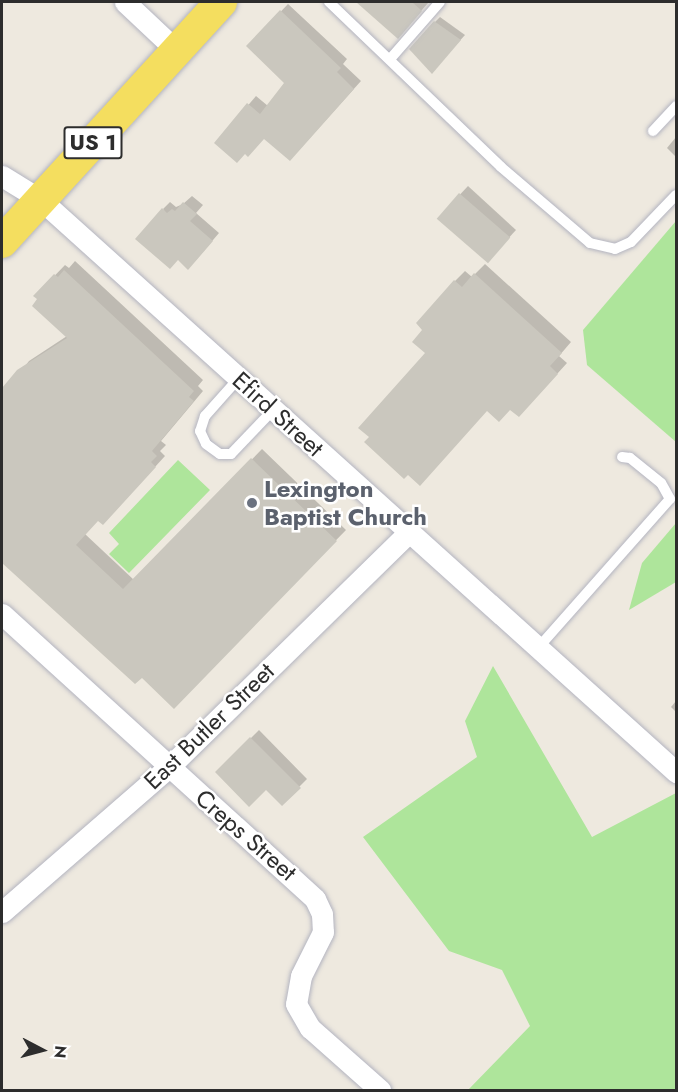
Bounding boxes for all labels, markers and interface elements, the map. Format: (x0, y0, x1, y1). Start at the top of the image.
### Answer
road number: US 1 (63, 124, 123, 162)
street label: Efird Street (226, 366, 330, 462)
place label: Lexington Baptist Church (264, 475, 427, 531)
marker: Lexington Baptist Church (245, 496, 259, 510)
street label: East Butler Street (138, 657, 280, 795)
street label: Creps Street (190, 783, 302, 887)
north arrow (12, 1020, 72, 1080)
text: N (48, 1044, 73, 1059)

